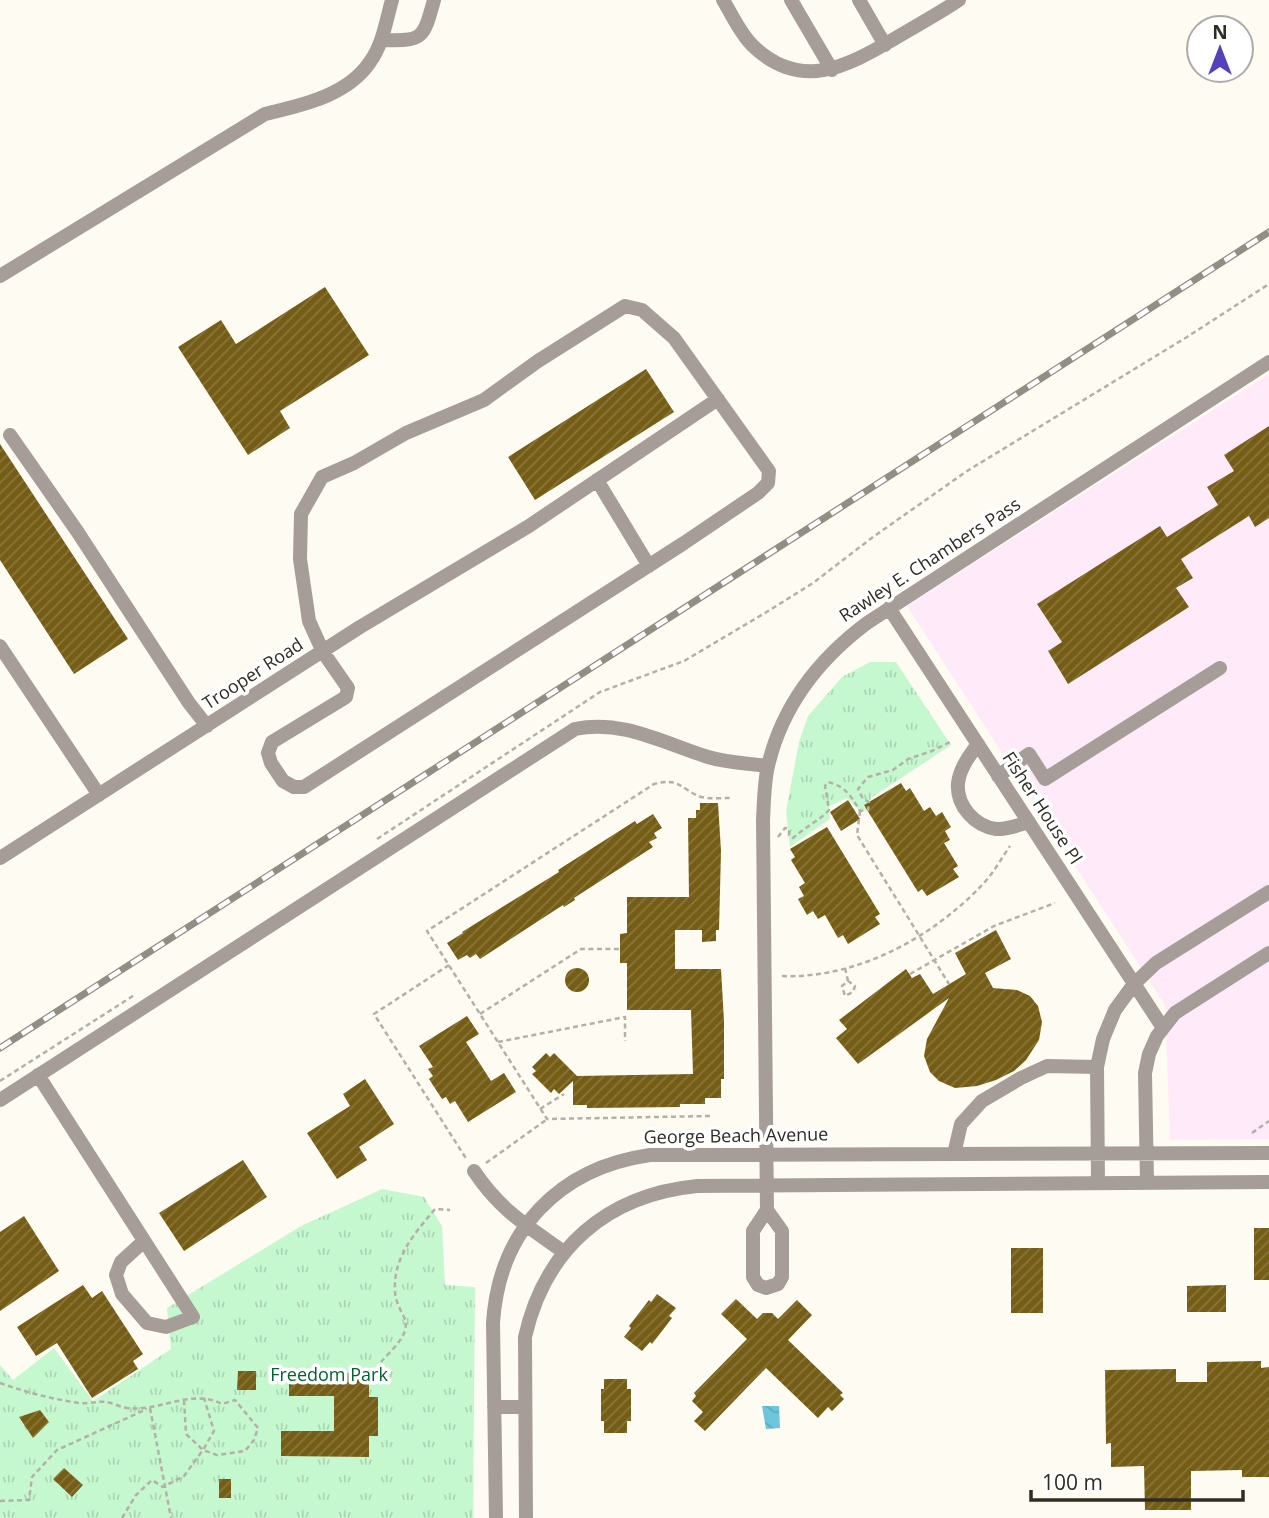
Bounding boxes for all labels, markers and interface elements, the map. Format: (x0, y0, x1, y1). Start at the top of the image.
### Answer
north arrow (1185, 14, 1255, 84)
text: N (1212, 19, 1228, 45)
street label: Rawley E. Chambers Pass (834, 491, 1025, 627)
street label: Trooper Road (198, 632, 307, 715)
street label: Fisher House Pl (998, 747, 1088, 868)
street label: George Beach Avenue (643, 1121, 829, 1149)
park label: Freedom Park (270, 1362, 388, 1386)
scale bar (1031, 1458, 1243, 1502)
text: 100 m (1042, 1468, 1103, 1496)

